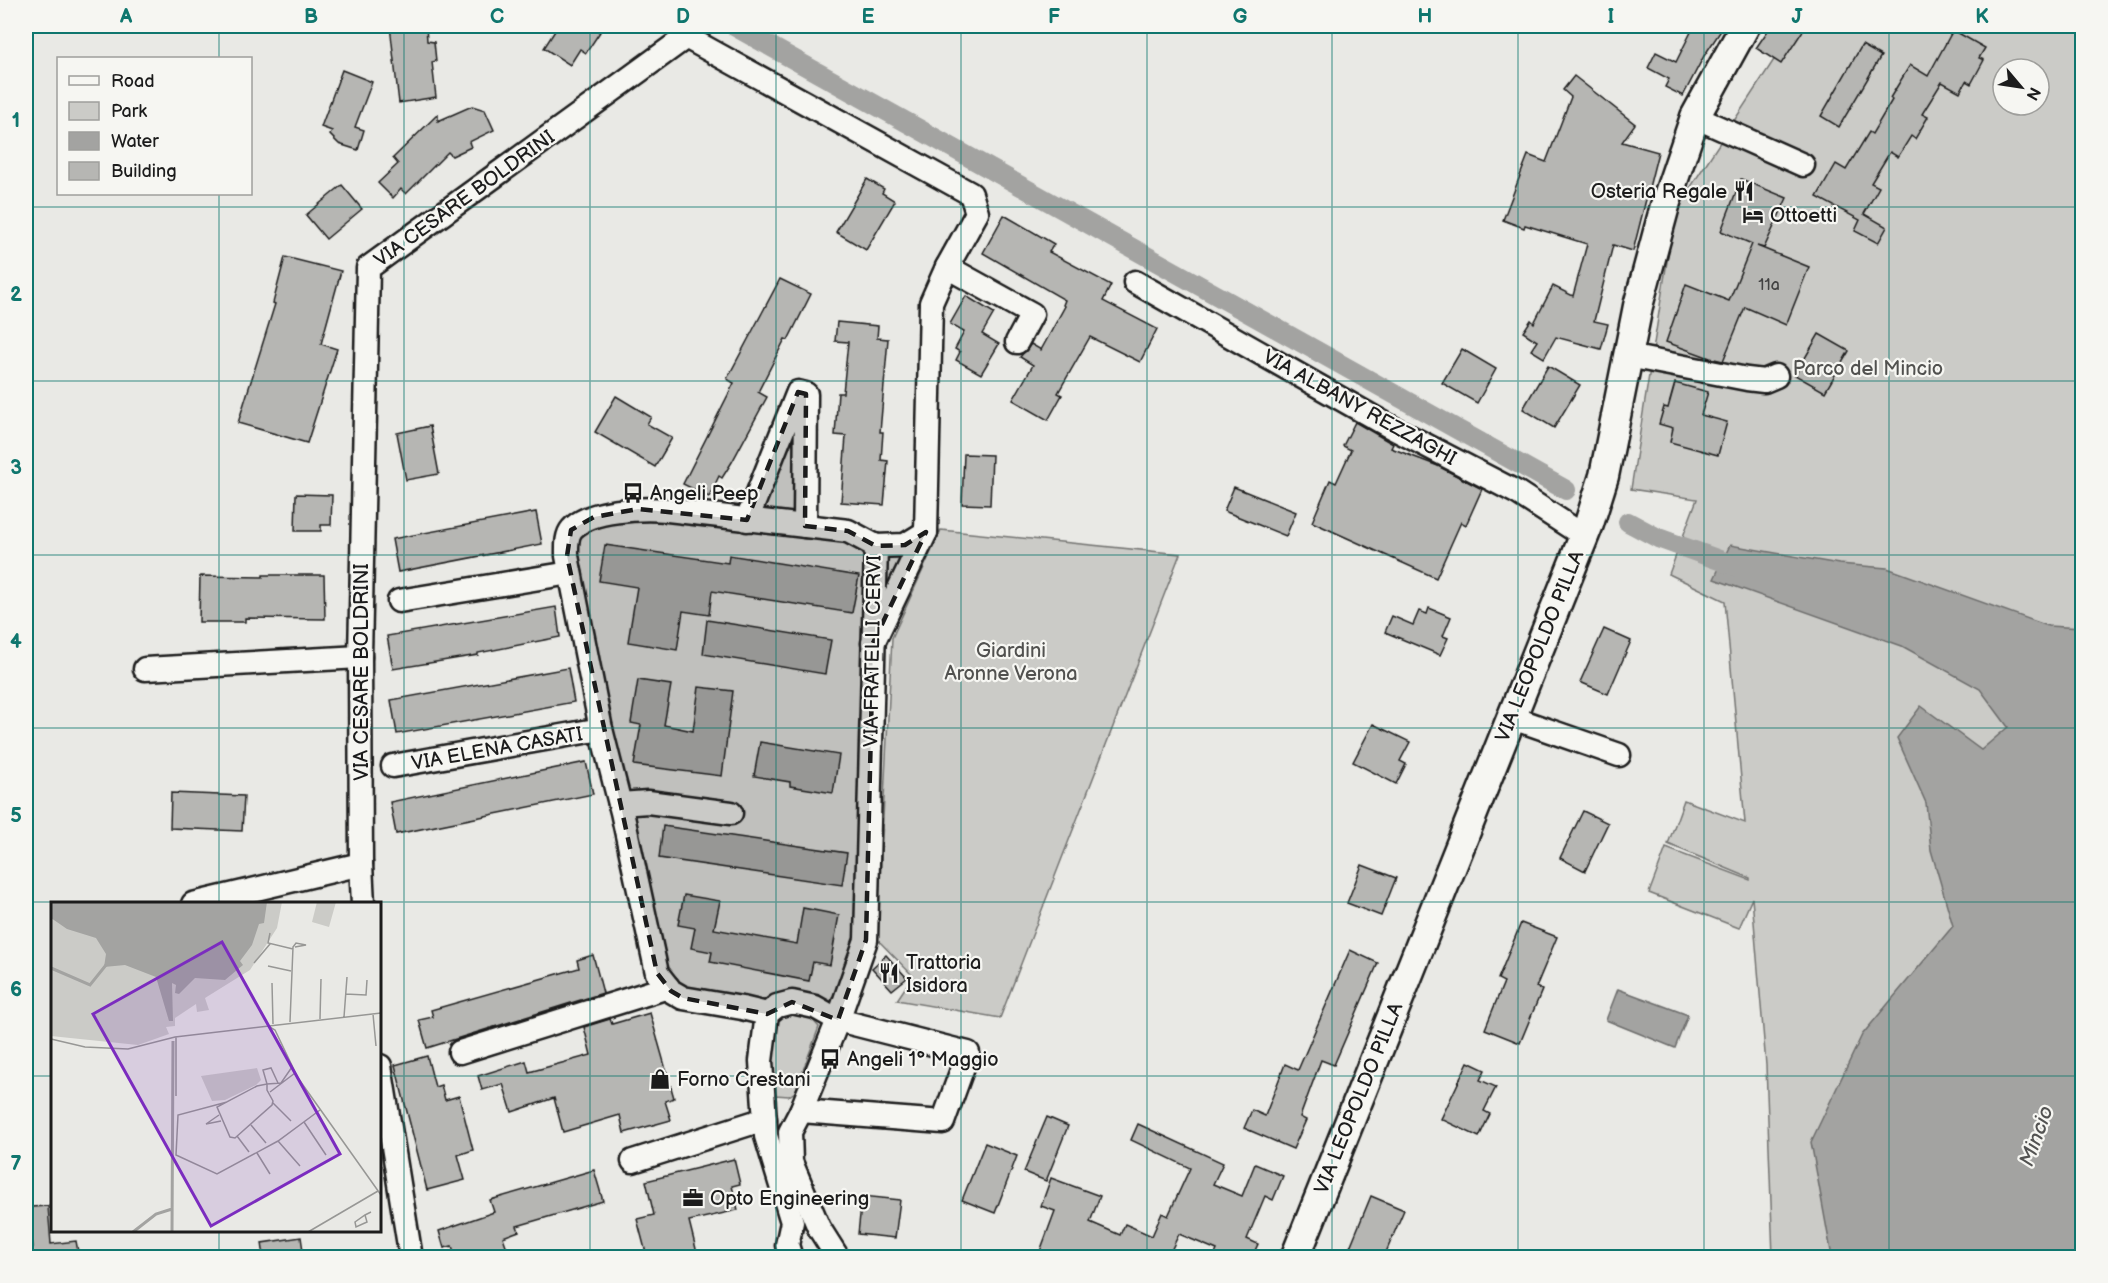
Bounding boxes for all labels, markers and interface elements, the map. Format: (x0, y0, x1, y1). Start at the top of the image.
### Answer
text: A (119, 5, 133, 29)
text: B (304, 5, 318, 29)
text: C (490, 5, 504, 29)
text: D (676, 5, 690, 29)
text: E (862, 5, 875, 29)
text: F (1048, 5, 1060, 29)
text: G (1233, 5, 1248, 29)
text: H (1418, 5, 1432, 29)
text: I (1608, 5, 1614, 29)
text: J (1792, 5, 1804, 29)
text: K (1975, 5, 1989, 29)
legend (57, 57, 252, 195)
north arrow (1991, 57, 2051, 117)
text: Road (111, 71, 155, 92)
text: N (2022, 84, 2044, 103)
text: Park (111, 101, 147, 122)
text: 1 (12, 109, 20, 133)
street label: VIA CESARE BOLDRINI (370, 125, 560, 272)
text: Water (111, 131, 159, 152)
text: Building (111, 161, 177, 182)
restaurant icon: Osteria Regale (1732, 179, 1756, 203)
place label: Osteria Regale (1591, 180, 1727, 204)
hotel icon: Ottoetti (1741, 203, 1765, 227)
place label: Ottoetti (1770, 204, 1837, 228)
house number: 11a (1758, 276, 1780, 295)
text: 2 (10, 283, 22, 307)
street label: VIA ALBANY REZZAGHI (1259, 345, 1460, 471)
park label: Parco del Mincio (1793, 357, 1943, 381)
text: 3 (10, 456, 22, 480)
bus stop icon: Angeli Peep (621, 481, 645, 505)
place label: Angeli Peep (650, 482, 759, 506)
street label: VIA LEOPOLDO PILLA (1491, 547, 1590, 746)
street label: VIA FRATELLI CERVI (859, 555, 887, 747)
street label: VIA CESARE BOLDRINI (350, 563, 374, 781)
text: 4 (10, 630, 22, 654)
park label: Giardini Aronne Verona (944, 639, 1078, 686)
street label: VIA ELENA CASATI (410, 722, 585, 776)
text: 5 (10, 804, 22, 828)
inset map (51, 902, 381, 1232)
place label: Trattoria Isidora (906, 951, 981, 998)
restaurant icon: Trattoria Isidora (877, 961, 901, 985)
text: 6 (10, 978, 22, 1002)
street label: VIA LEOPOLDO PILLA (1310, 999, 1409, 1198)
bus stop icon: Angeli 1° Maggio (818, 1047, 842, 1071)
place label: Angeli 1° Maggio (847, 1048, 999, 1072)
shop icon: Forno Crestani (648, 1067, 672, 1091)
place label: Forno Crestani (677, 1068, 811, 1092)
water label: Mincio (2014, 1103, 2059, 1170)
text: 7 (10, 1152, 22, 1176)
office icon: Opto Engineering (681, 1186, 705, 1210)
place label: Opto Engineering (710, 1187, 869, 1211)

